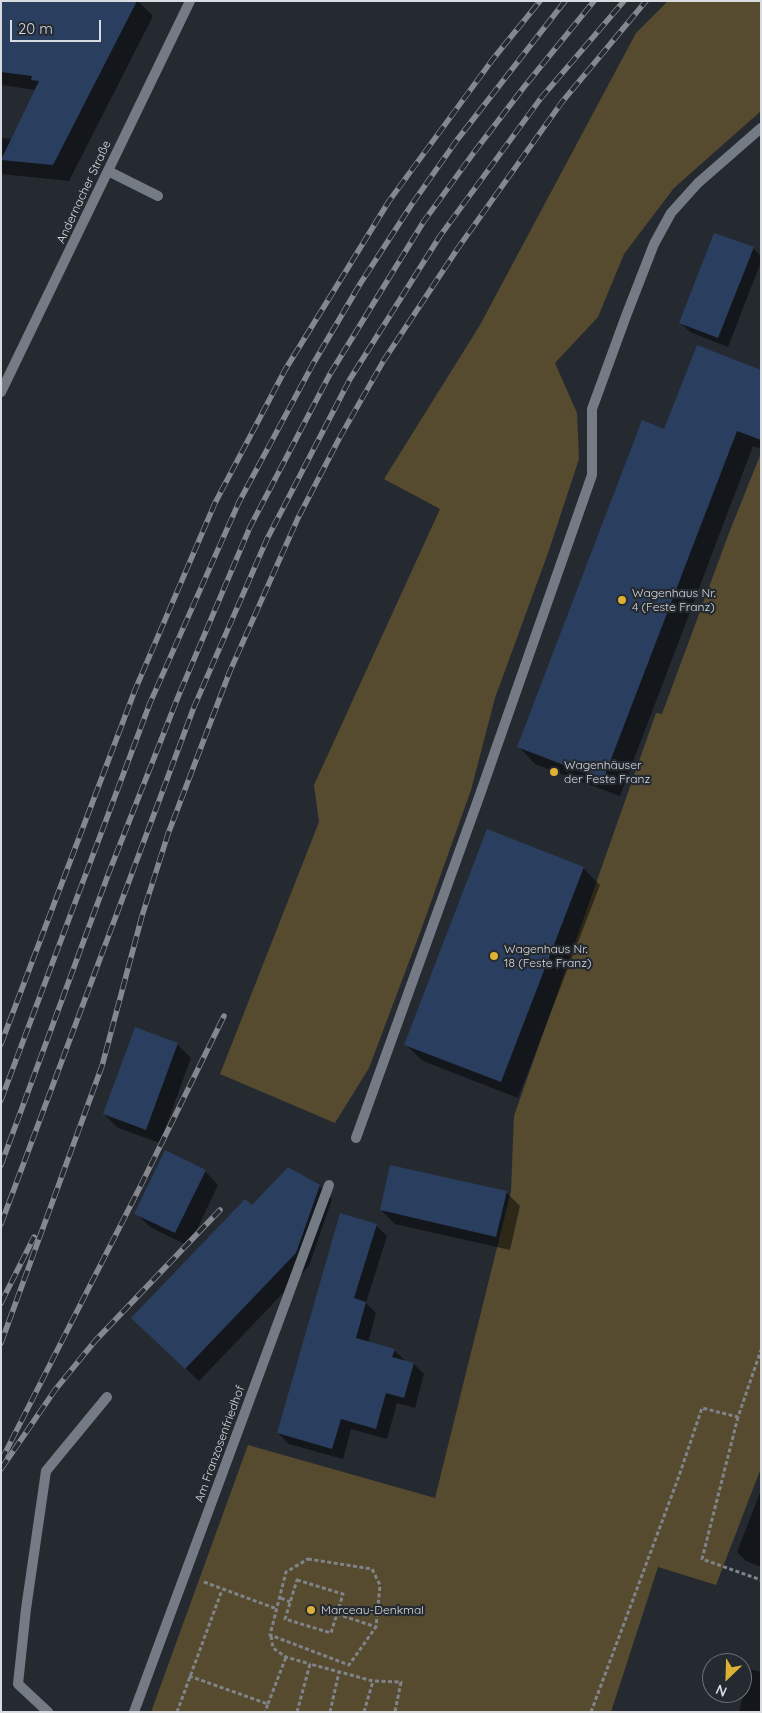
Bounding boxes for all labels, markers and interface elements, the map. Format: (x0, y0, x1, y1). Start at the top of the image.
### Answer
scale bar (12, 10, 104, 42)
text: 20 m (18, 19, 53, 38)
street label: Andernacher Straße (54, 138, 114, 246)
place label: Wagenhaus Nr. 4 (Feste Franz) (632, 586, 716, 614)
marker: Wagenhaus Nr. 4 (Feste Franz) (616, 594, 628, 606)
place label: Wagenhäuser der Feste Franz (564, 758, 650, 786)
marker: Wagenhäuser der Feste Franz (548, 766, 560, 778)
place label: Wagenhaus Nr. 18 (Feste Franz) (504, 942, 591, 970)
marker: Wagenhaus Nr. 18 (Feste Franz) (488, 950, 500, 962)
street label: Am Franzosenfriedhof (192, 1384, 248, 1504)
place label: Marceau-Denkmal (321, 1603, 424, 1617)
marker: Marceau-Denkmal (305, 1604, 317, 1616)
north arrow (702, 1653, 752, 1703)
text: N (713, 1680, 730, 1701)

